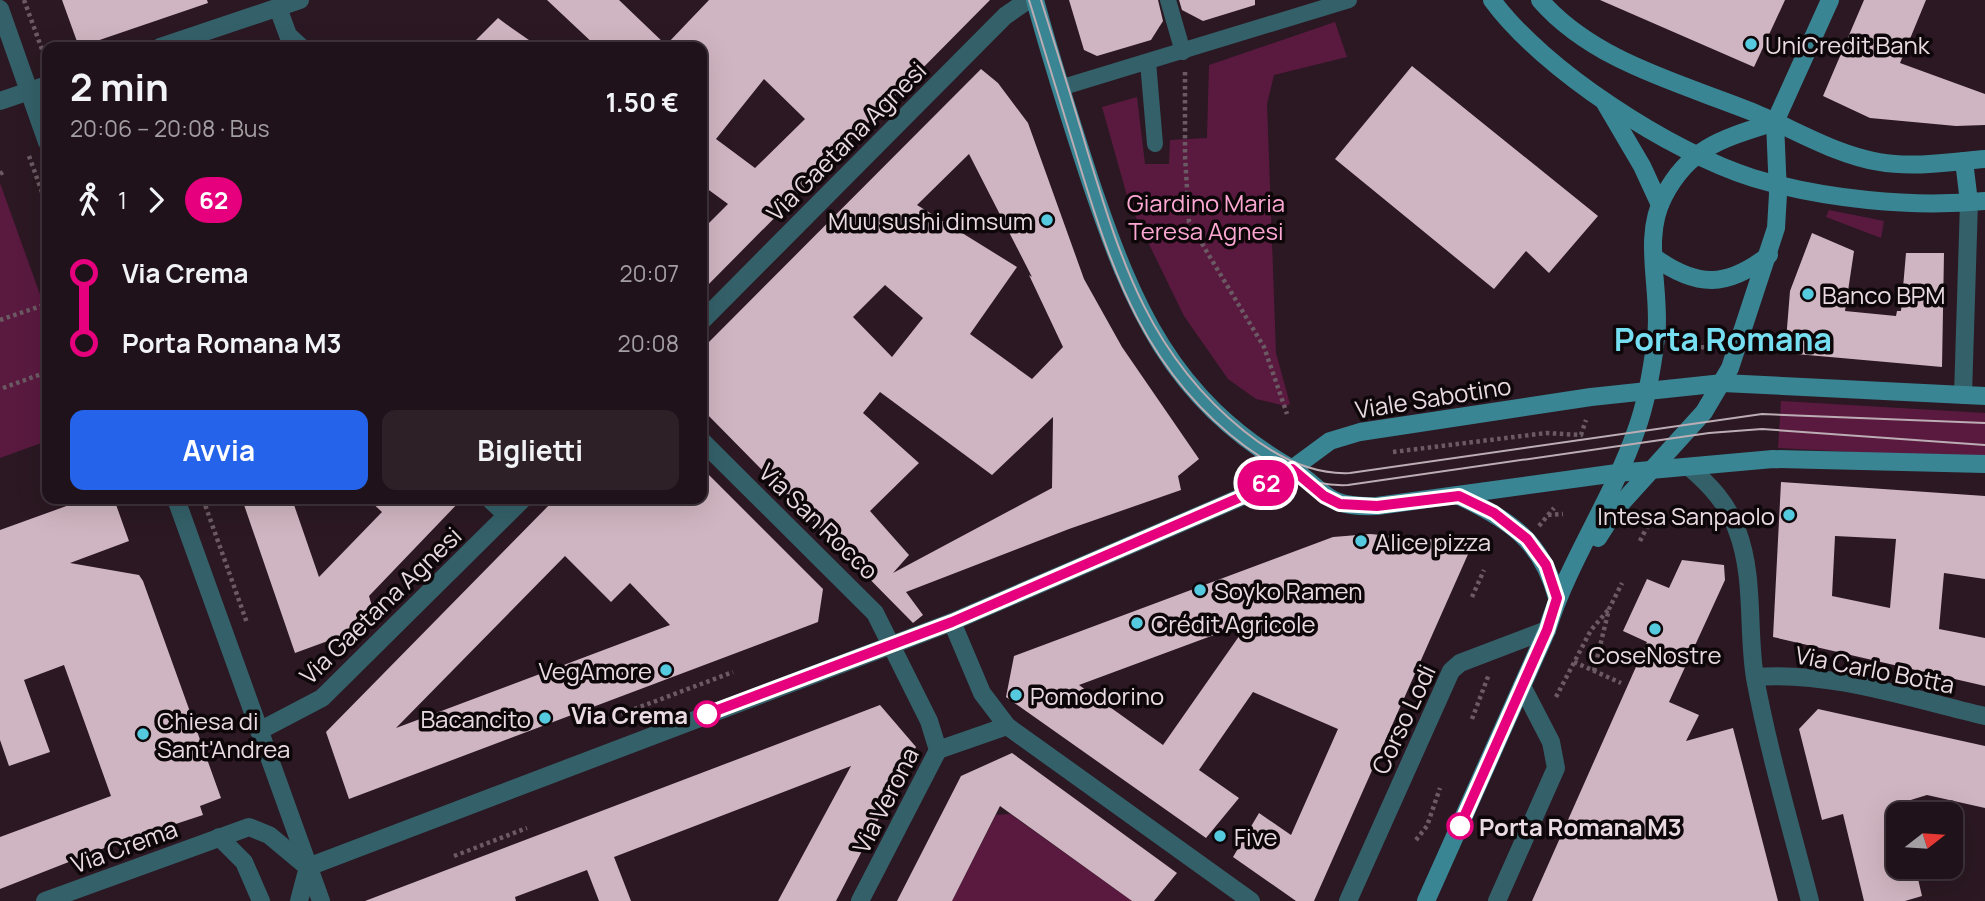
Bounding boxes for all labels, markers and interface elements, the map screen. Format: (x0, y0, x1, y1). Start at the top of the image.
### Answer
place label: UniCredit Bank (1765, 28, 1931, 61)
marker: UniCredit Bank (1743, 36, 1759, 52)
street label: Via Gaetana Agnesi (759, 54, 933, 228)
text: 2 min (70, 60, 169, 112)
text: 1.50 € (605, 84, 679, 120)
text: 20:06 – 20:08 · Bus (70, 112, 270, 144)
icon: walk (70, 181, 108, 219)
icon: forward (137, 181, 175, 219)
text: 62 (199, 183, 228, 216)
text: 1 (118, 184, 127, 216)
park label: Giardino Maria Teresa Agnesi (1127, 186, 1285, 247)
place label: Muu sushi dimsum (828, 204, 1033, 237)
marker: Muu sushi dimsum (1039, 212, 1055, 228)
text: Via Crema (122, 255, 249, 291)
text: 20:07 (619, 257, 679, 289)
place label: Banco BPM (1822, 278, 1946, 311)
marker: Banco BPM (1800, 286, 1816, 302)
district label: Porta Romana (1614, 317, 1832, 361)
text: Porta Romana M3 (122, 325, 342, 361)
text: 20:08 (618, 327, 679, 359)
street label: Viale Sabotino (1353, 368, 1513, 426)
button: Avvia (70, 410, 368, 490)
button: Biglietti (382, 410, 679, 490)
street label: Via San Rocco (752, 456, 886, 586)
line badge: 62 (1234, 460, 1298, 506)
text: 62 (1251, 466, 1281, 499)
place label: Intesa Sanpaolo (1597, 499, 1775, 532)
marker: Intesa Sanpaolo (1781, 507, 1797, 523)
street label: Via Gaetana Agnesi (292, 519, 468, 691)
place label: Alice pizza (1375, 525, 1491, 558)
marker: Alice pizza (1353, 533, 1369, 549)
place label: Soyko Ramen (1214, 574, 1363, 607)
marker: Soyko Ramen (1192, 582, 1208, 598)
place label: Crédit Agricole (1151, 607, 1316, 640)
marker: Crédit Agricole (1129, 615, 1145, 631)
marker: CoseNostre (1647, 621, 1663, 637)
street label: Via Carlo Botta (1793, 637, 1957, 701)
place label: CoseNostre (1588, 638, 1722, 671)
place label: VegAmore (539, 654, 652, 687)
street label: Corso Lodi (1363, 659, 1443, 779)
marker: VegAmore (658, 662, 674, 678)
place label: Pomodorino (1030, 679, 1164, 712)
marker: Pomodorino (1008, 687, 1024, 703)
place label: Via Crema (571, 698, 688, 731)
marker: Via Crema (694, 701, 720, 727)
place label: Bacancito (420, 702, 531, 735)
place label: Chiesa di Sant'Andrea (157, 704, 290, 765)
marker: Bacancito (537, 710, 553, 726)
marker: Chiesa di Sant'Andrea (135, 726, 151, 742)
street label: Via Verona (844, 741, 926, 859)
north arrow (1886, 802, 1964, 878)
map controls (1886, 802, 1963, 879)
place label: Porta Romana M3 (1479, 810, 1682, 843)
street label: Via Crema (66, 812, 182, 880)
marker: Porta Romana M3 (1447, 813, 1473, 839)
place label: Five (1234, 820, 1277, 853)
marker: Five (1212, 828, 1228, 844)

